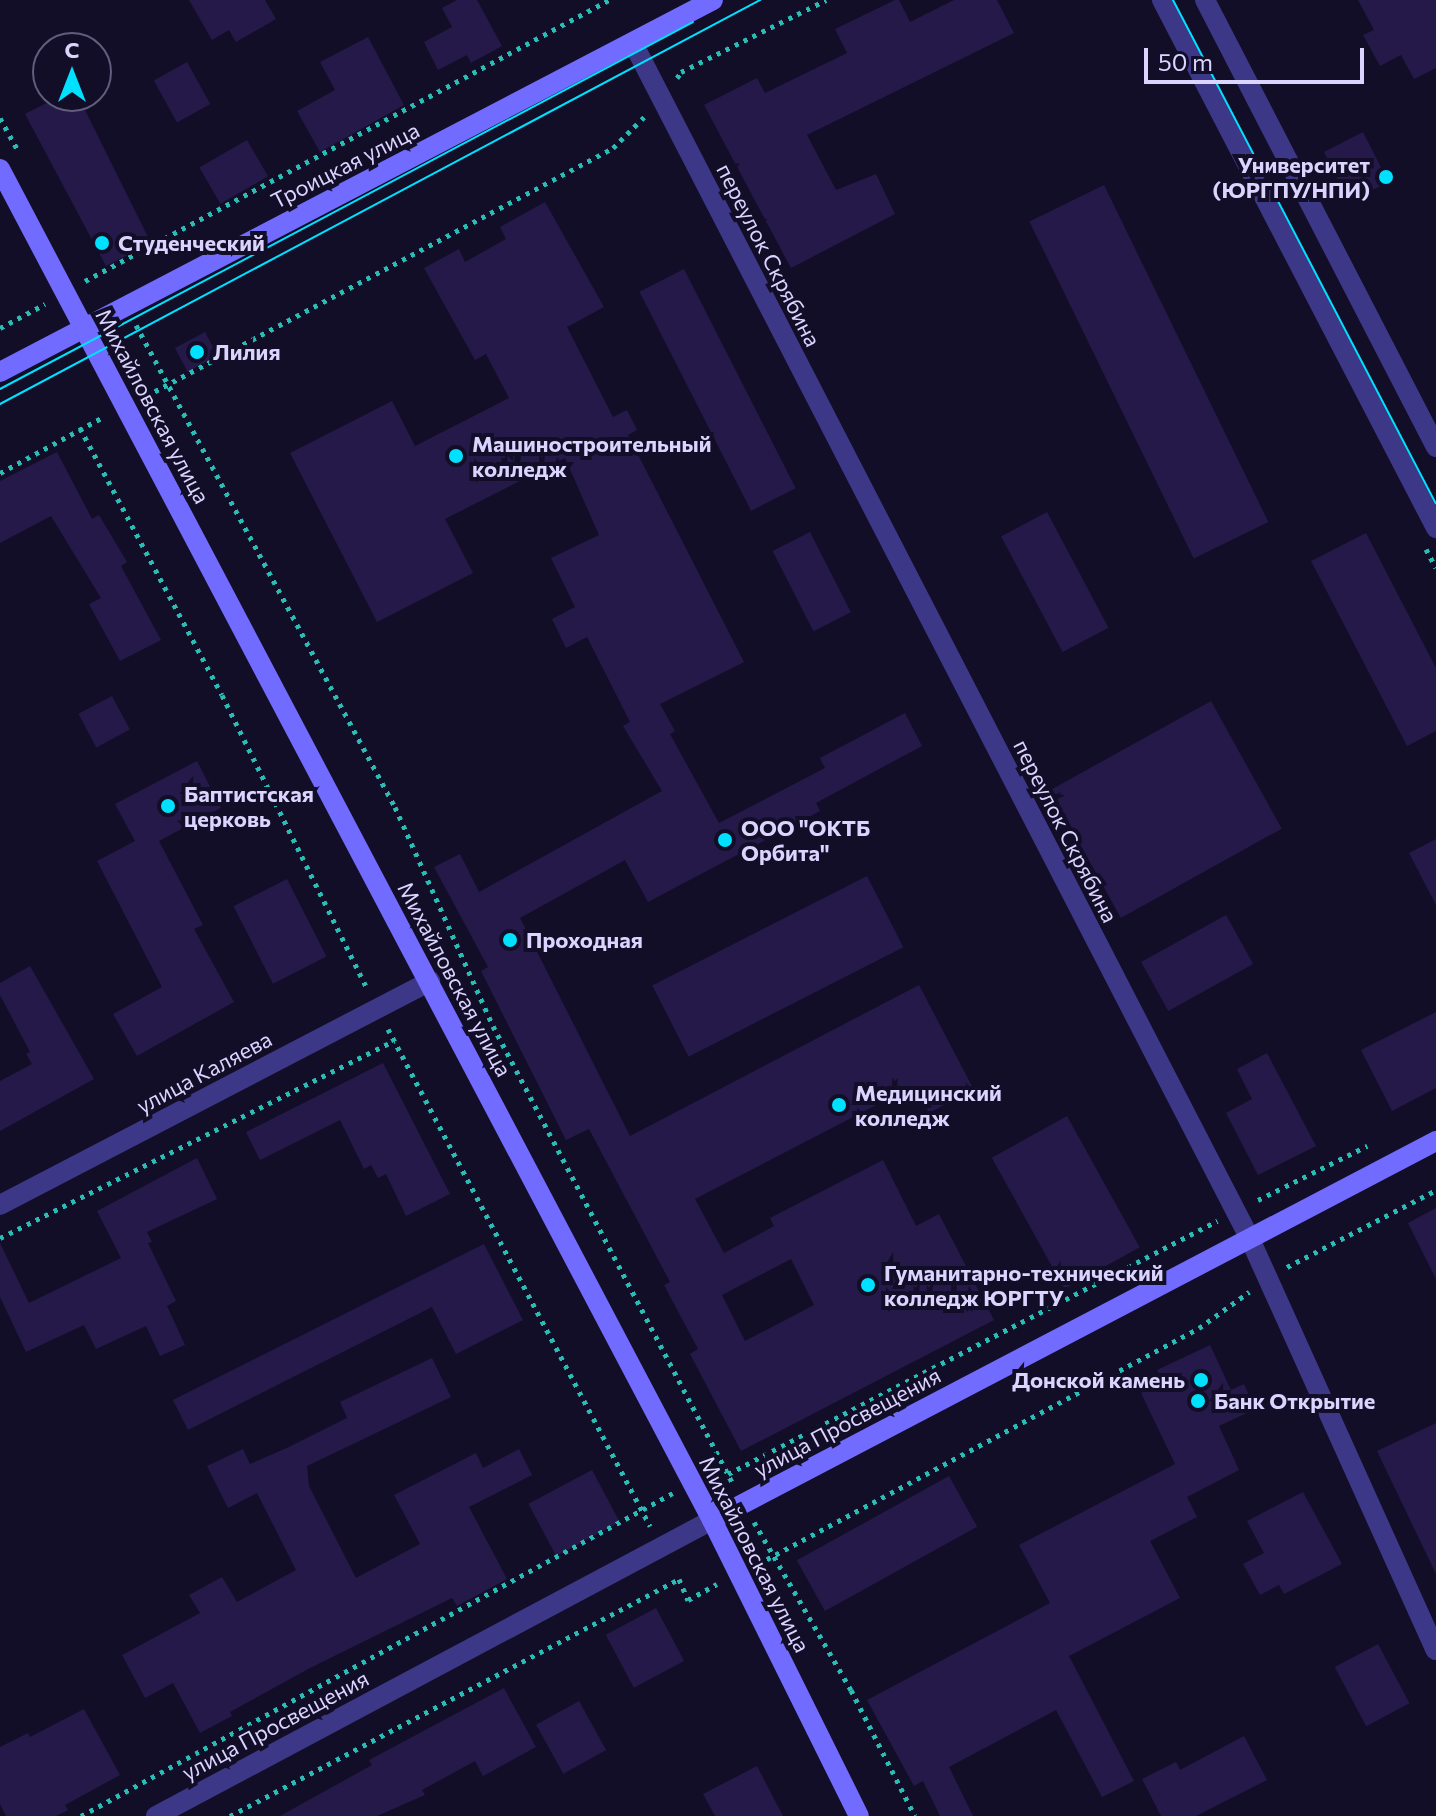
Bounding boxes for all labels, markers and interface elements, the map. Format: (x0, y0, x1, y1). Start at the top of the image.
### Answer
north arrow (32, 32, 112, 112)
scale bar (1148, 32, 1368, 82)
text: С (64, 36, 80, 63)
text: 50 m (1158, 47, 1213, 76)
street label: Троицкая улица (266, 116, 424, 214)
place label: Университет (ЮРГПУ/НПИ) (1212, 151, 1370, 202)
street label: переулок Скрябина (711, 159, 827, 351)
marker: Университет (ЮРГПУ/НПИ) (1377, 168, 1395, 186)
place label: Студенческий (118, 230, 265, 256)
marker: Студенческий (93, 234, 111, 252)
street label: Михайловская улица (90, 304, 216, 508)
place label: Лилия (213, 339, 281, 365)
marker: Лилия (188, 343, 206, 361)
place label: Машиностроительный колледж (472, 430, 712, 482)
marker: Машиностроительный колледж (447, 447, 465, 465)
street label: переулок Скрябина (1008, 735, 1124, 927)
place label: Баптистская церковь (184, 780, 314, 832)
marker: Баптистская церковь (159, 797, 177, 815)
place label: ООО "ОКТБ Орбита" (741, 814, 870, 866)
marker: ООО "ОКТБ Орбита" (716, 831, 734, 849)
street label: Михайловская улица (392, 877, 518, 1081)
place label: Проходная (526, 927, 643, 953)
marker: Проходная (501, 931, 519, 949)
street label: улица Каляева (132, 1025, 276, 1119)
place label: Медицинский колледж (855, 1079, 1002, 1130)
marker: Медицинский колледж (830, 1096, 848, 1114)
place label: Гуманитарно-технический колледж ЮРГТУ (884, 1259, 1164, 1310)
marker: Гуманитарно-технический колледж ЮРГТУ (859, 1276, 877, 1294)
street label: улица Просвещения (749, 1362, 945, 1482)
place label: Донской камень (1012, 1367, 1185, 1393)
marker: Донской камень (1192, 1371, 1210, 1389)
place label: Банк Открытие (1214, 1388, 1375, 1414)
marker: Банк Открытие (1189, 1392, 1207, 1410)
street label: Михайловская улица (694, 1451, 816, 1657)
street label: улица Просвещения (177, 1665, 373, 1785)

